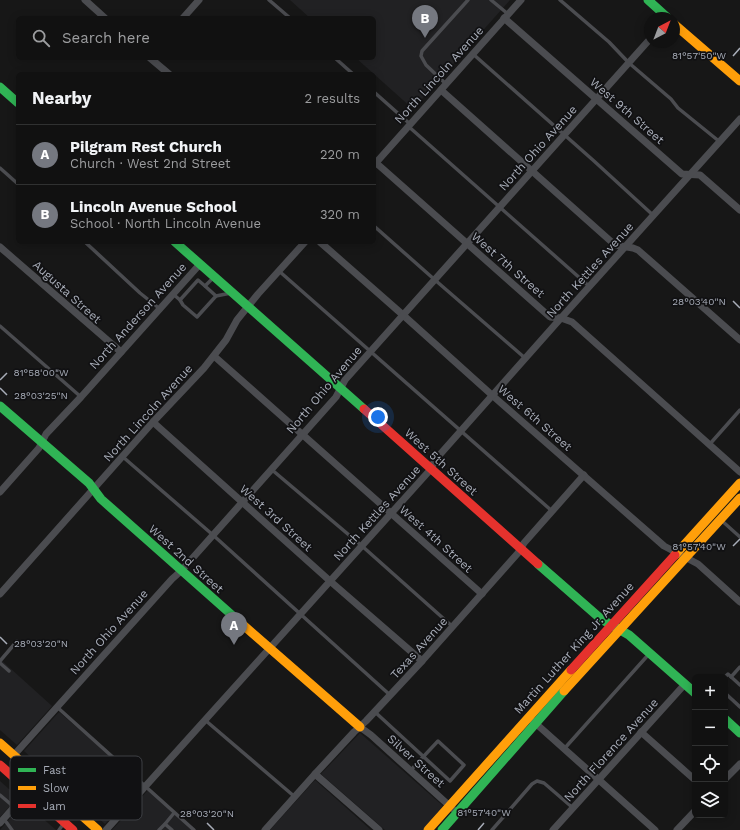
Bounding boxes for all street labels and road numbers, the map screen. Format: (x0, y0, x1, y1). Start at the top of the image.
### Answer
street label: North Lincoln Avenue (392, 23, 486, 126)
street label: West 9th Street (587, 75, 667, 147)
street label: North Ohio Avenue (496, 102, 580, 193)
street label: North Kettles Avenue (544, 219, 637, 321)
street label: West 7th Street (469, 229, 547, 301)
street label: Augusta Street (30, 258, 104, 326)
street label: North Anderson Avenue (87, 260, 189, 372)
street label: North Ohio Avenue (283, 343, 365, 437)
street label: North Lincoln Avenue (101, 361, 195, 464)
street label: West 6th Street (495, 382, 575, 454)
street label: West 5th Street (402, 426, 480, 498)
street label: North Kettles Avenue (331, 462, 424, 564)
street label: West 3rd Street (237, 482, 315, 554)
street label: West 4th Street (397, 503, 475, 575)
street label: West 2nd Street (146, 522, 226, 596)
street label: Martin Luther King Jr. Avenue (511, 579, 637, 717)
street label: North Ohio Avenue (67, 586, 151, 677)
street label: Texas Avenue (388, 614, 450, 682)
street label: North Florence Avenue (561, 695, 661, 804)
street label: Silver Street (384, 732, 448, 790)

